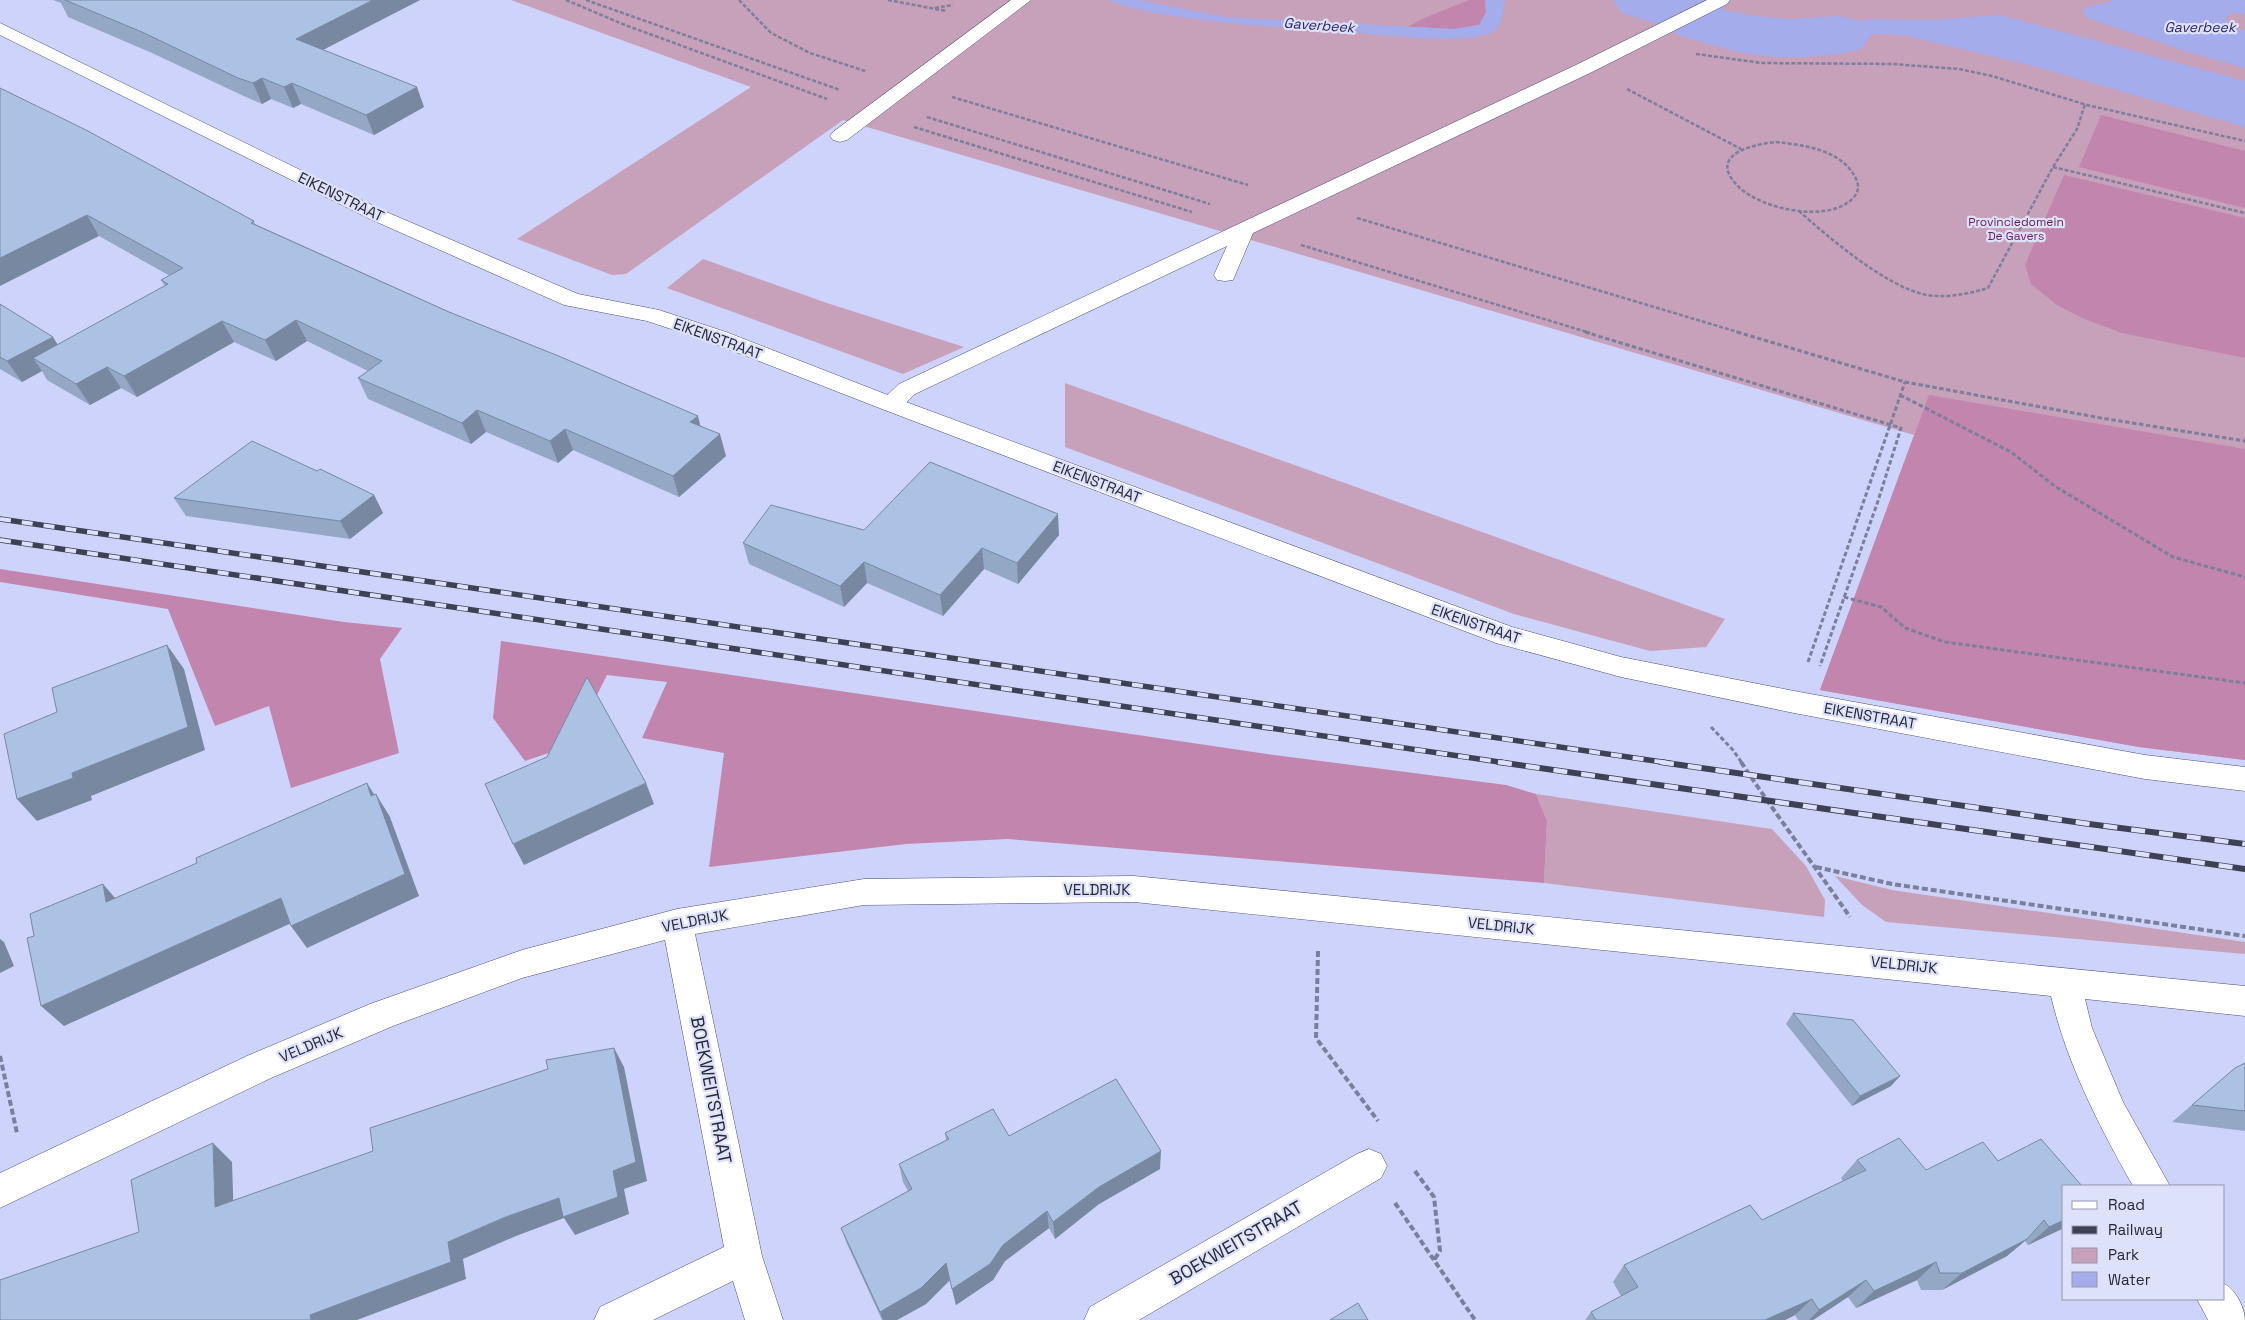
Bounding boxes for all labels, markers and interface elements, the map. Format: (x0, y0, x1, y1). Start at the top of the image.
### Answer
water label: Gaverbeek (1283, 14, 1356, 37)
water label: Gaverbeek (2165, 18, 2237, 36)
street label: EIKENSTRAAT (295, 168, 387, 226)
park label: Provinciedomein De Gavers (1968, 214, 2064, 244)
street label: EIKENSTRAAT (671, 314, 765, 363)
street label: EIKENSTRAAT (1050, 456, 1144, 507)
street label: EIKENSTRAAT (1429, 599, 1524, 648)
street label: EIKENSTRAAT (1822, 698, 1918, 733)
street label: VELDRIJK (1063, 880, 1131, 899)
street label: VELDRIJK (660, 905, 730, 936)
street label: VELDRIJK (1467, 913, 1535, 938)
street label: VELDRIJK (1870, 952, 1938, 977)
street label: BOEKWEITSTRAAT (686, 1014, 737, 1166)
street label: VELDRIJK (276, 1023, 345, 1066)
legend (2062, 1185, 2225, 1300)
street label: BOEKWEITSTRAAT (1165, 1195, 1307, 1290)
text: Road (2108, 1195, 2145, 1214)
text: Railway (2108, 1220, 2163, 1239)
text: Park (2108, 1245, 2139, 1264)
text: Water (2108, 1270, 2151, 1289)

